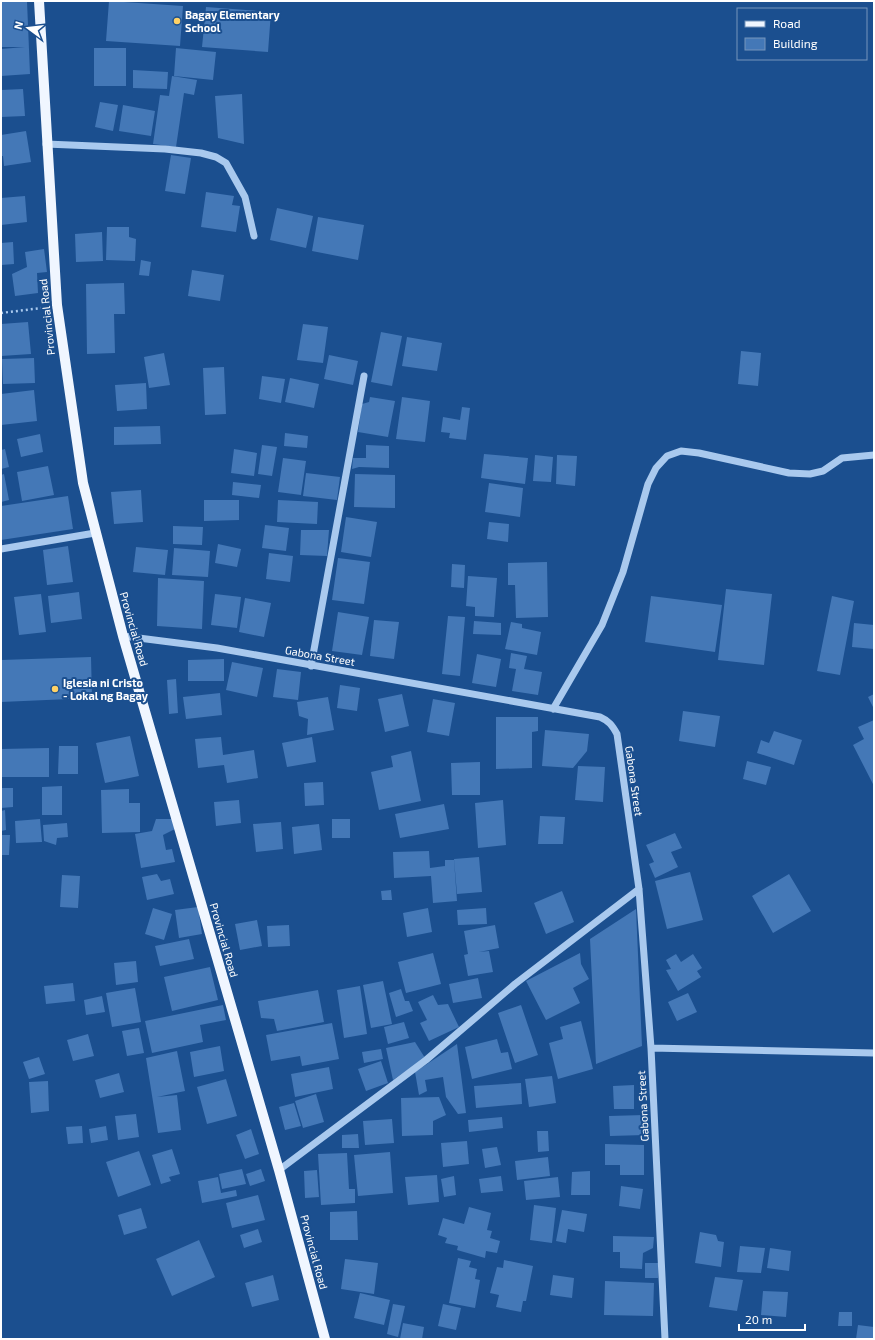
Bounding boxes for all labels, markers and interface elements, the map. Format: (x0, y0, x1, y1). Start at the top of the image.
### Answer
north arrow (8, 8, 48, 48)
place label: Bagay Elementary School (185, 8, 280, 34)
legend (737, 8, 867, 60)
marker: Bagay Elementary School (172, 16, 182, 26)
text: Road (773, 16, 801, 30)
text: N (11, 20, 25, 31)
text: Building (773, 36, 818, 50)
street label: Provincial Road (36, 278, 57, 356)
street label: Provincial Road (118, 590, 151, 668)
street label: Gabona Street (284, 643, 356, 668)
place label: Iglesia ni Cristo - Lokal ng Bagay (63, 676, 149, 703)
marker: Iglesia ni Cristo - Lokal ng Bagay (50, 684, 60, 694)
street label: Gabona Street (623, 745, 646, 817)
street label: Provincial Road (208, 901, 241, 979)
street label: Gabona Street (634, 1070, 651, 1142)
street label: Provincial Road (298, 1213, 331, 1291)
scale bar (739, 1306, 805, 1332)
text: 20 m (745, 1312, 772, 1326)

